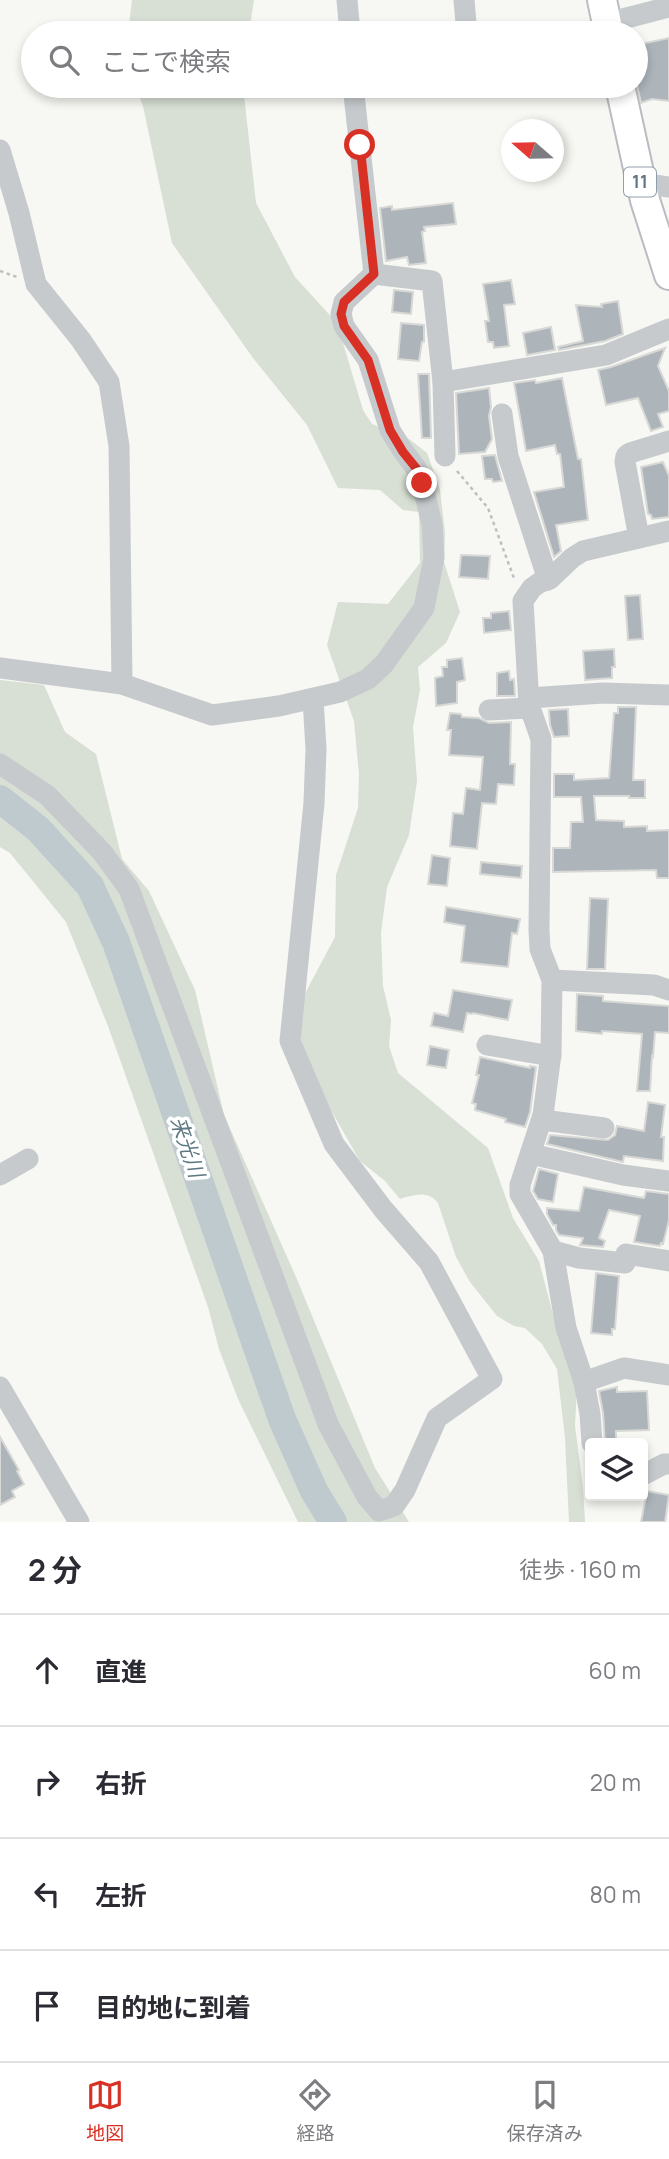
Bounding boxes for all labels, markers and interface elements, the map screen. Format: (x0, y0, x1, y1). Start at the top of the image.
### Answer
search box (21, 21, 648, 98)
icon: search (45, 41, 83, 79)
text: ここで検索 (101, 43, 231, 79)
north arrow (501, 119, 564, 182)
route start (344, 129, 375, 160)
road number: 11 (624, 168, 656, 196)
route end (406, 467, 437, 498)
water label: 来光川 (164, 1112, 212, 1183)
map controls (585, 1438, 648, 1501)
button: layers (585, 1438, 648, 1501)
text: 2 分 (28, 1549, 82, 1590)
text: 徒歩 · 160 m (519, 1553, 641, 1585)
icon: ahead (28, 1651, 66, 1689)
text: 直進 (95, 1653, 147, 1689)
text: 60 m (589, 1654, 641, 1686)
icon: right (28, 1763, 66, 1801)
text: 右折 (95, 1765, 147, 1801)
text: 20 m (590, 1766, 641, 1798)
icon: left (28, 1875, 66, 1913)
text: 左折 (95, 1877, 147, 1913)
text: 80 m (590, 1878, 641, 1910)
icon: arrive (28, 1987, 66, 2025)
text: 目的地に到着 (95, 1989, 251, 2025)
tab: 地図 (86, 2076, 124, 2146)
tab: 経路 (296, 2076, 335, 2146)
tab: 保存済み (507, 2076, 583, 2146)

